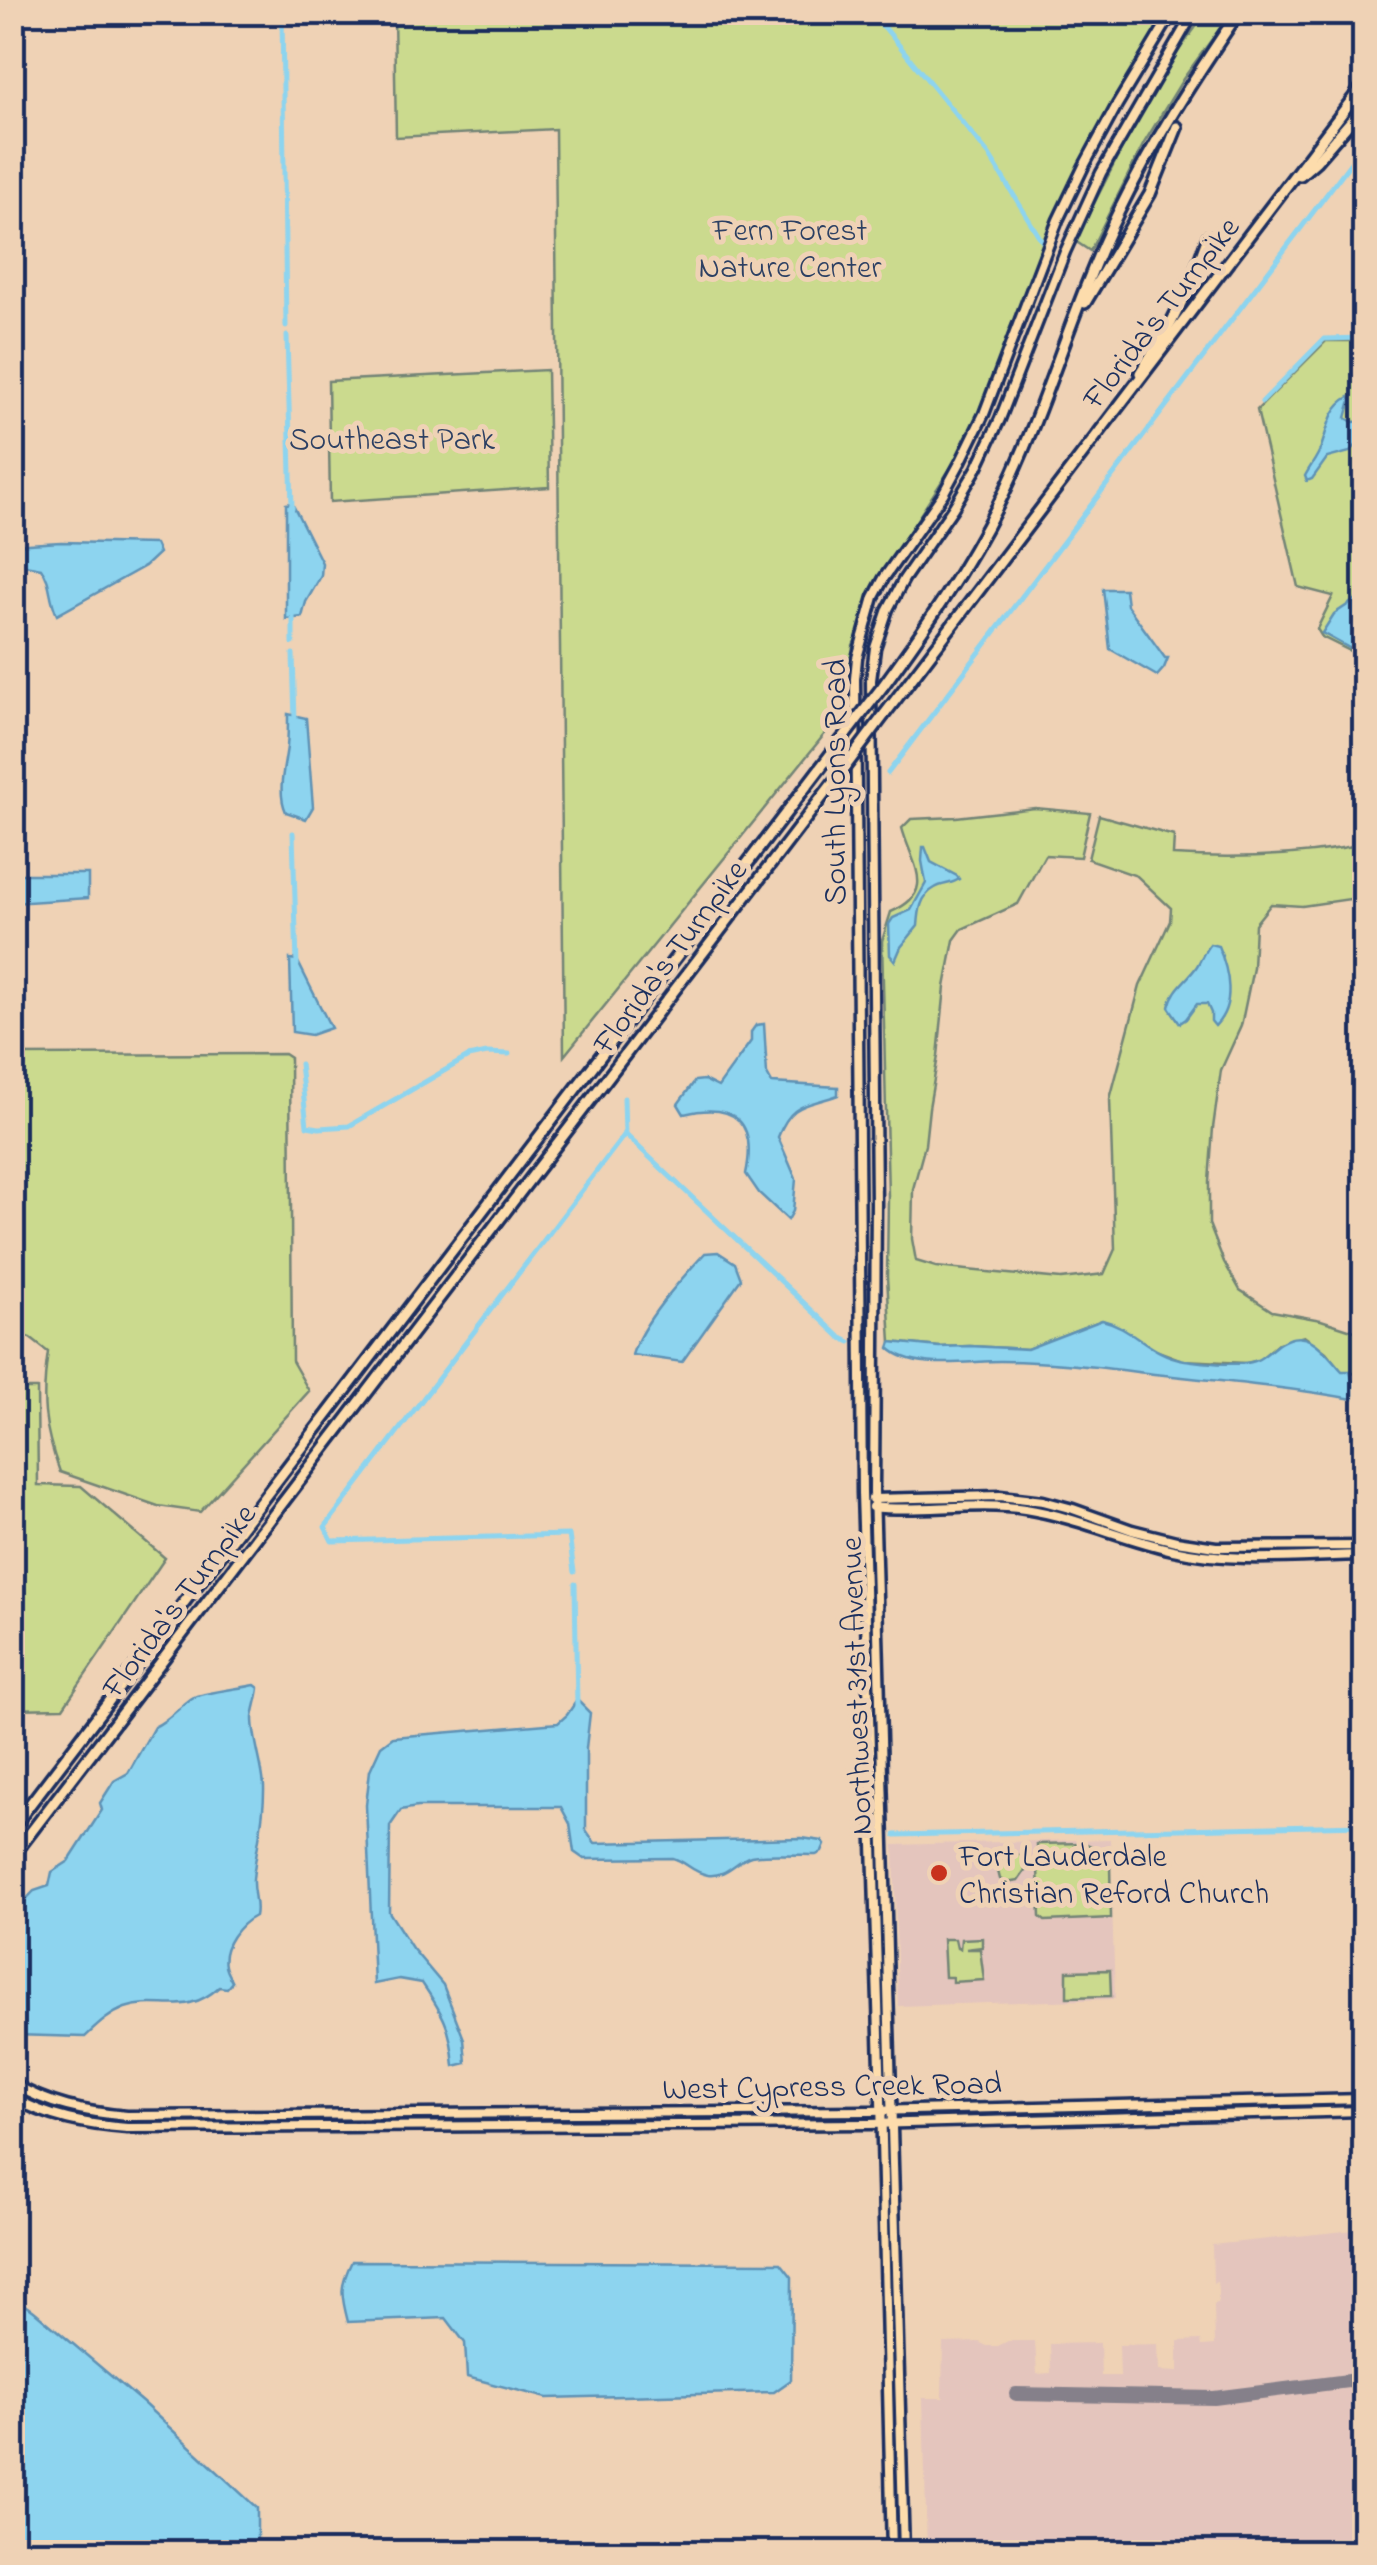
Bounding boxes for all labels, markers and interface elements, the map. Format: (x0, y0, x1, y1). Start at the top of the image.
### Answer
street label: Florida's Turnpike (1072, 207, 1253, 421)
park label: Fern Forest Nature Center (699, 209, 881, 293)
park label: Southeast Park (289, 418, 496, 465)
street label: South Lyons Road (814, 659, 861, 905)
street label: Florida's Turnpike (582, 850, 761, 1066)
street label: Florida's Turnpike (91, 1494, 270, 1710)
street label: Northwest 31st Avenue (830, 1535, 887, 1836)
place label: Fort Lauderdale Christian Reford Church (958, 1835, 1269, 1919)
marker: Fort Lauderdale Christian Reford Church (928, 1862, 950, 1884)
street label: West Cypress Creek Road (662, 2062, 1002, 2115)

